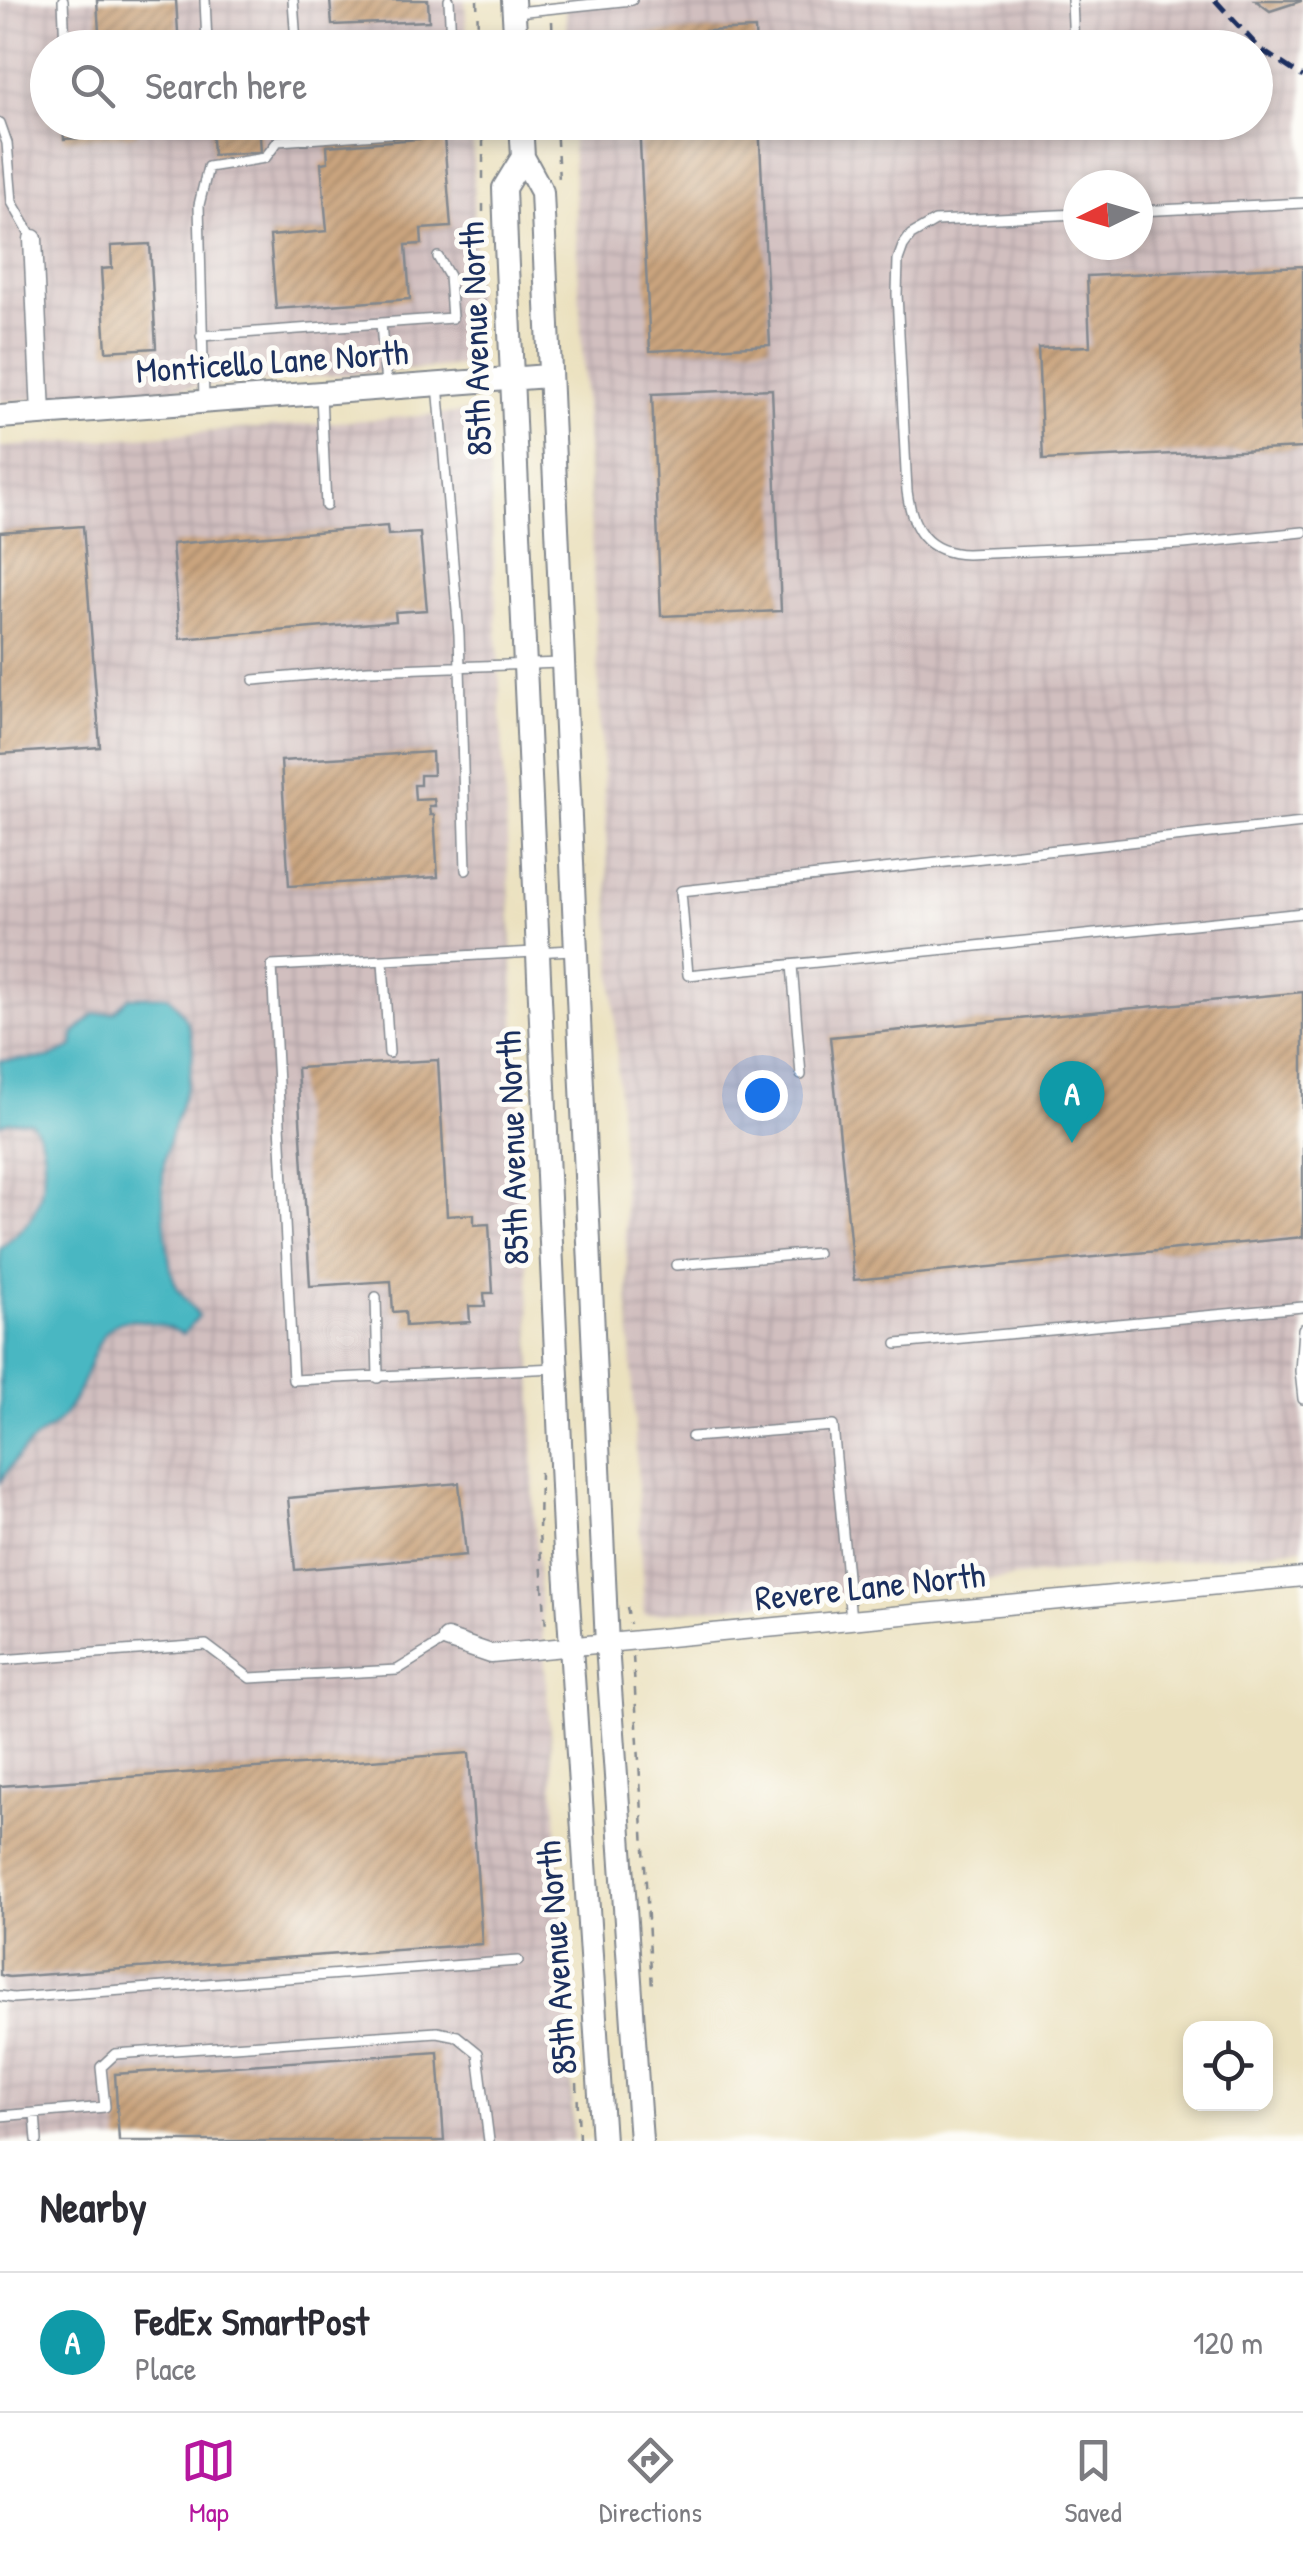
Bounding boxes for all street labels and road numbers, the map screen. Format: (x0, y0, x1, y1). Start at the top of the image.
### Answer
street label: 85th Avenue North (447, 221, 503, 457)
street label: Monticello Lane North (134, 328, 410, 394)
street label: 85th Avenue North (484, 1030, 540, 1266)
street label: Revere Lane North (753, 1551, 987, 1621)
street label: 85th Avenue North (524, 1839, 588, 2077)

